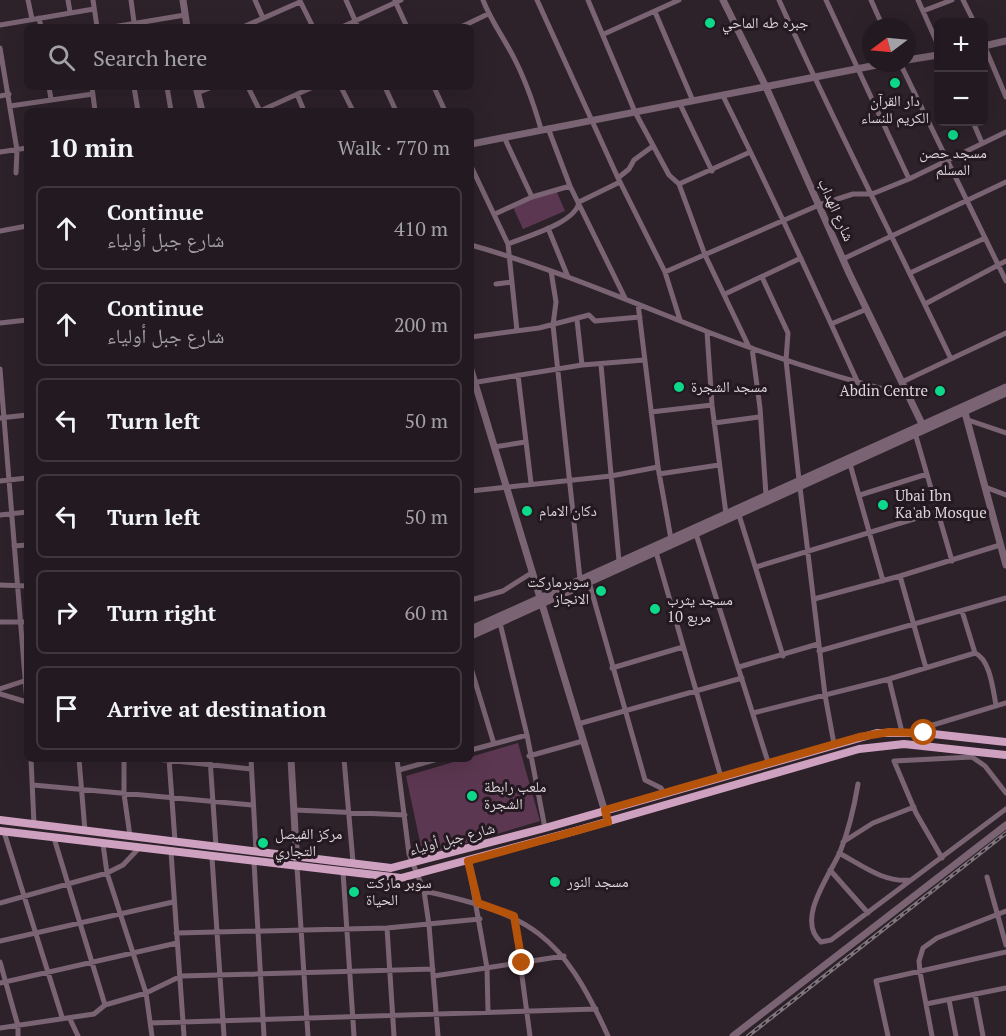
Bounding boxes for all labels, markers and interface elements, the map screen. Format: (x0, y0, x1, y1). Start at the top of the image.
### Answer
place label: جبره طه الماحي (722, 12, 809, 35)
marker: جبره طه الماحي (703, 16, 717, 30)
north arrow (862, 18, 916, 72)
map controls (934, 18, 988, 126)
button: + (934, 18, 988, 72)
search box (24, 24, 474, 90)
icon: search (45, 41, 78, 74)
text: Search here (93, 43, 207, 72)
button: − (934, 72, 988, 126)
marker: دار القرآن الكريم للنساء (888, 76, 902, 90)
place label: دار القرآن الكريم للنساء (861, 90, 929, 128)
marker: مسجد حصن المسلم (946, 128, 960, 142)
text: 10 min (48, 130, 134, 164)
text: Walk · 770 m (338, 134, 450, 161)
place label: مسجد حصن المسلم (919, 142, 987, 180)
street label: شارع الهداب (813, 175, 860, 245)
text: Continue (107, 197, 204, 226)
icon: ahead (50, 212, 83, 245)
text: 410 m (394, 215, 448, 242)
text: شارع جبل أولياء (107, 226, 224, 253)
text: Continue (107, 293, 204, 322)
icon: ahead (50, 308, 83, 341)
text: 200 m (394, 311, 448, 338)
text: شارع جبل أولياء (107, 322, 224, 349)
place label: مسجد الشجرة (691, 376, 768, 396)
marker: مسجد الشجرة (672, 380, 686, 394)
place label: Abdin Centre (840, 380, 928, 400)
marker: Abdin Centre (933, 384, 947, 398)
icon: left (50, 404, 83, 437)
text: Turn left (107, 406, 200, 435)
text: 50 m (405, 407, 448, 434)
place label: Ubai Ibn Ka'ab Mosque (895, 485, 987, 522)
marker: Ubai Ibn Ka'ab Mosque (876, 498, 890, 512)
icon: left (50, 500, 83, 533)
place label: دكان الامام (539, 500, 597, 521)
text: Turn left (107, 502, 200, 531)
text: 50 m (405, 503, 448, 530)
marker: دكان الامام (520, 504, 534, 518)
place label: سوبرماركت الانجاز (527, 571, 589, 608)
marker: سوبرماركت الانجاز (594, 584, 608, 598)
place label: مسجد يثرب مربع 10 (667, 589, 733, 627)
icon: right (50, 596, 83, 629)
text: Turn right (107, 598, 216, 627)
text: 60 m (405, 599, 448, 626)
marker: مسجد يثرب مربع 10 (648, 602, 662, 616)
icon: arrive (50, 692, 83, 725)
text: Arrive at destination (107, 694, 326, 723)
route start (910, 719, 936, 745)
place label: ملعب رابطة الشجرة (484, 776, 546, 813)
marker: ملعب رابطة الشجرة (465, 789, 479, 803)
street label: شارع جبل أولياء (407, 817, 497, 860)
place label: مركز الفيصل التجاري (275, 823, 342, 863)
marker: مركز الفيصل التجاري (256, 836, 270, 850)
place label: مسجد النور (566, 871, 629, 891)
place label: سوبر ماركت الحياة (366, 872, 432, 909)
marker: مسجد النور (548, 875, 562, 889)
marker: سوبر ماركت الحياة (347, 885, 361, 899)
route end (508, 949, 534, 975)

